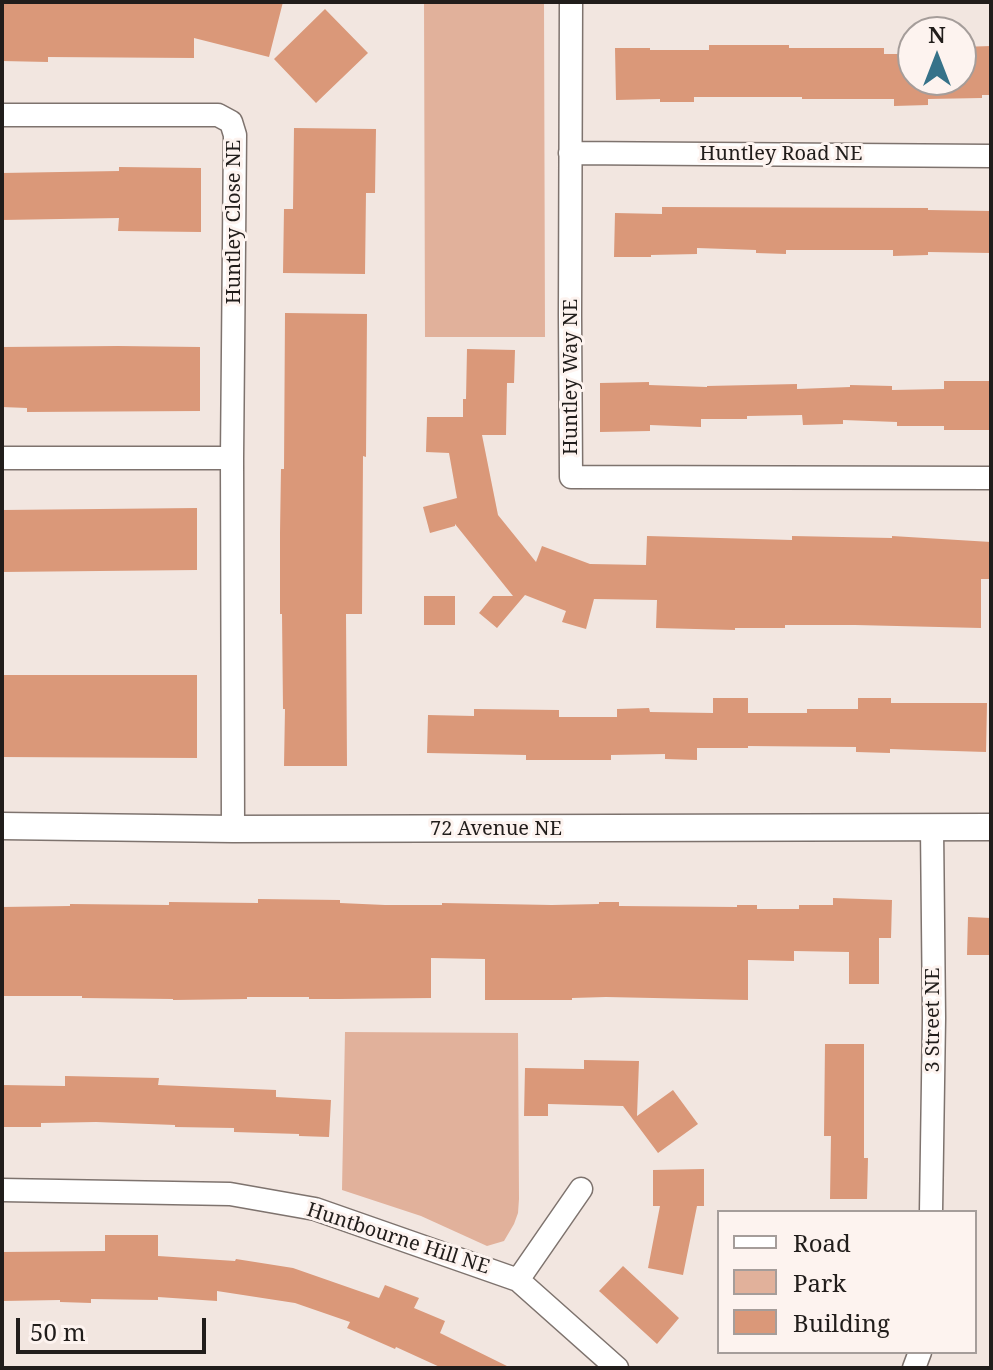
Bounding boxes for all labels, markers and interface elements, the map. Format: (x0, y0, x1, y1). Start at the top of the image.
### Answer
north arrow (897, 16, 977, 96)
text: N (928, 19, 946, 49)
street label: Huntley Close NE (222, 140, 246, 304)
street label: Huntley Road NE (699, 142, 863, 166)
street label: Huntley Way NE (559, 299, 583, 455)
street label: 72 Avenue NE (430, 817, 562, 841)
street label: 3 Street NE (921, 967, 945, 1073)
street label: Huntbourne Hill NE (304, 1198, 492, 1280)
legend (717, 1210, 977, 1354)
text: Road (793, 1226, 851, 1259)
text: Park (793, 1266, 846, 1299)
scale bar (20, 1302, 210, 1352)
text: Building (793, 1306, 890, 1339)
text: 50 m (30, 1315, 86, 1348)

